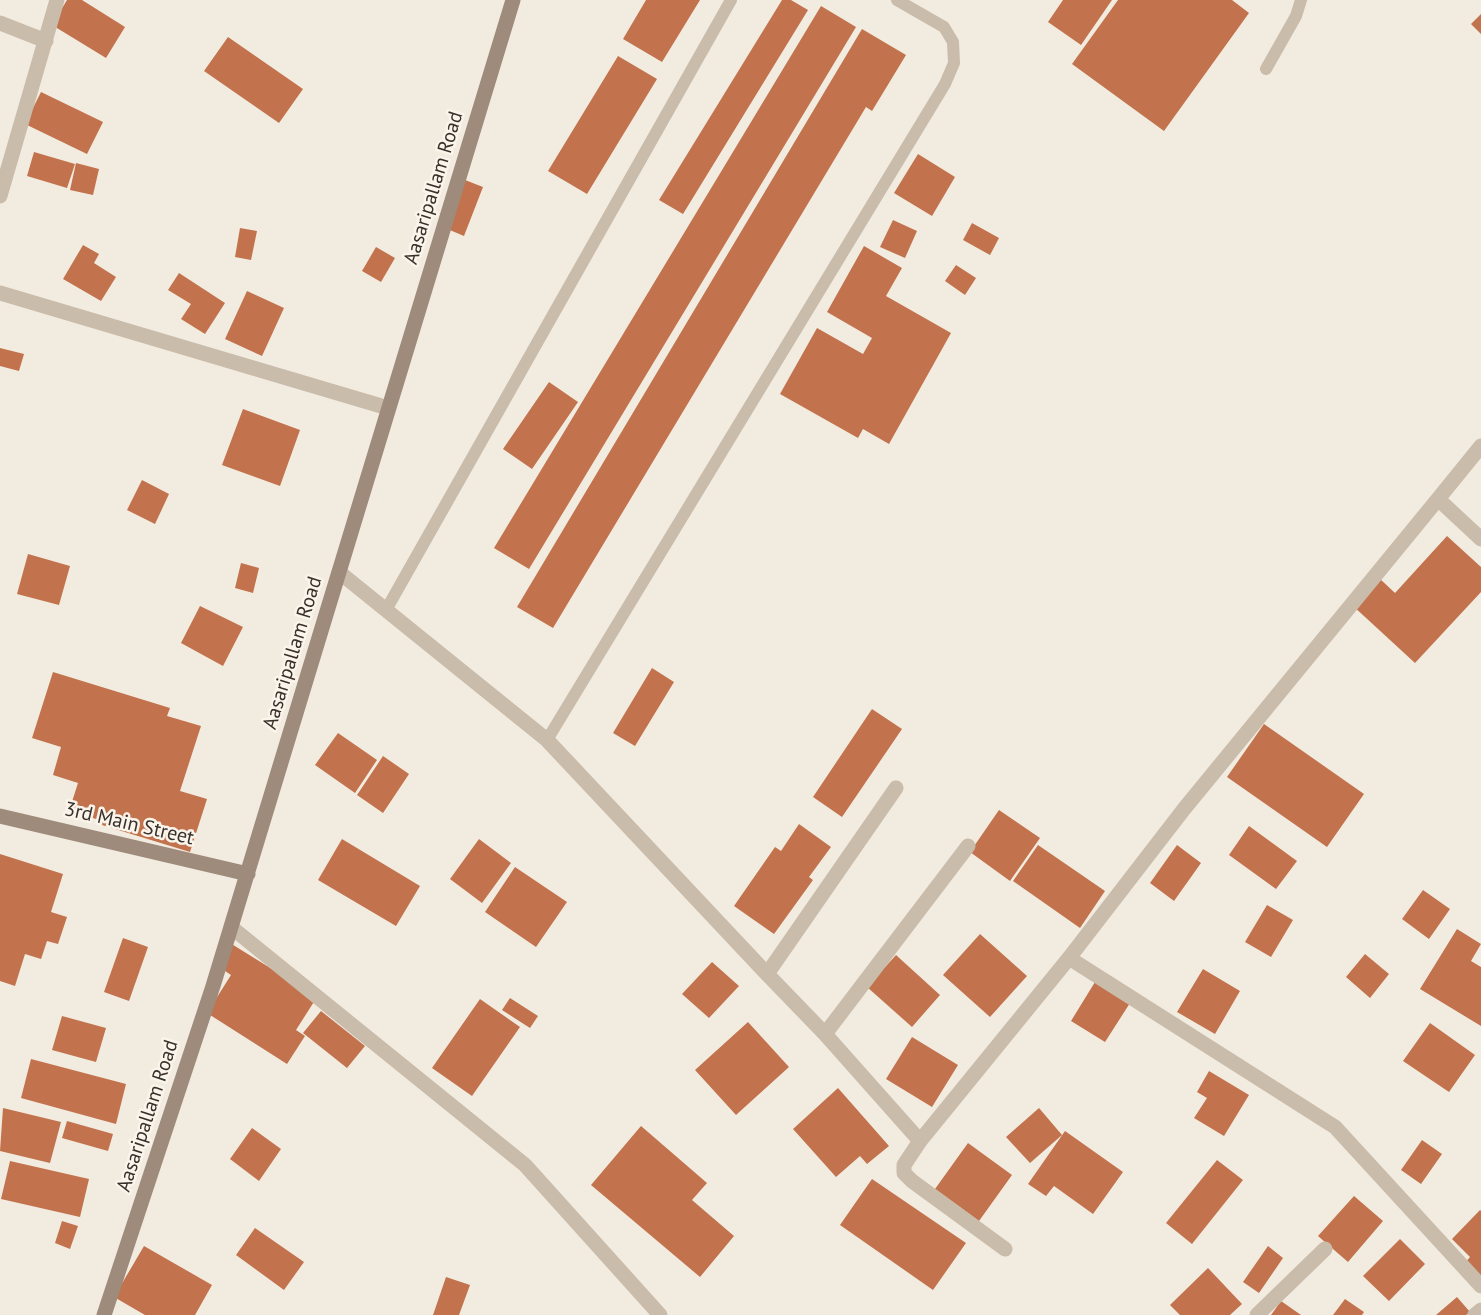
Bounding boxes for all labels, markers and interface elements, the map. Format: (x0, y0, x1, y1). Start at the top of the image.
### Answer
street label: Aasaripallam Road (399, 109, 469, 267)
street label: Aasaripallam Road (258, 574, 328, 732)
street label: 3rd Main Street (62, 797, 196, 851)
street label: Aasaripallam Road (112, 1037, 184, 1195)

